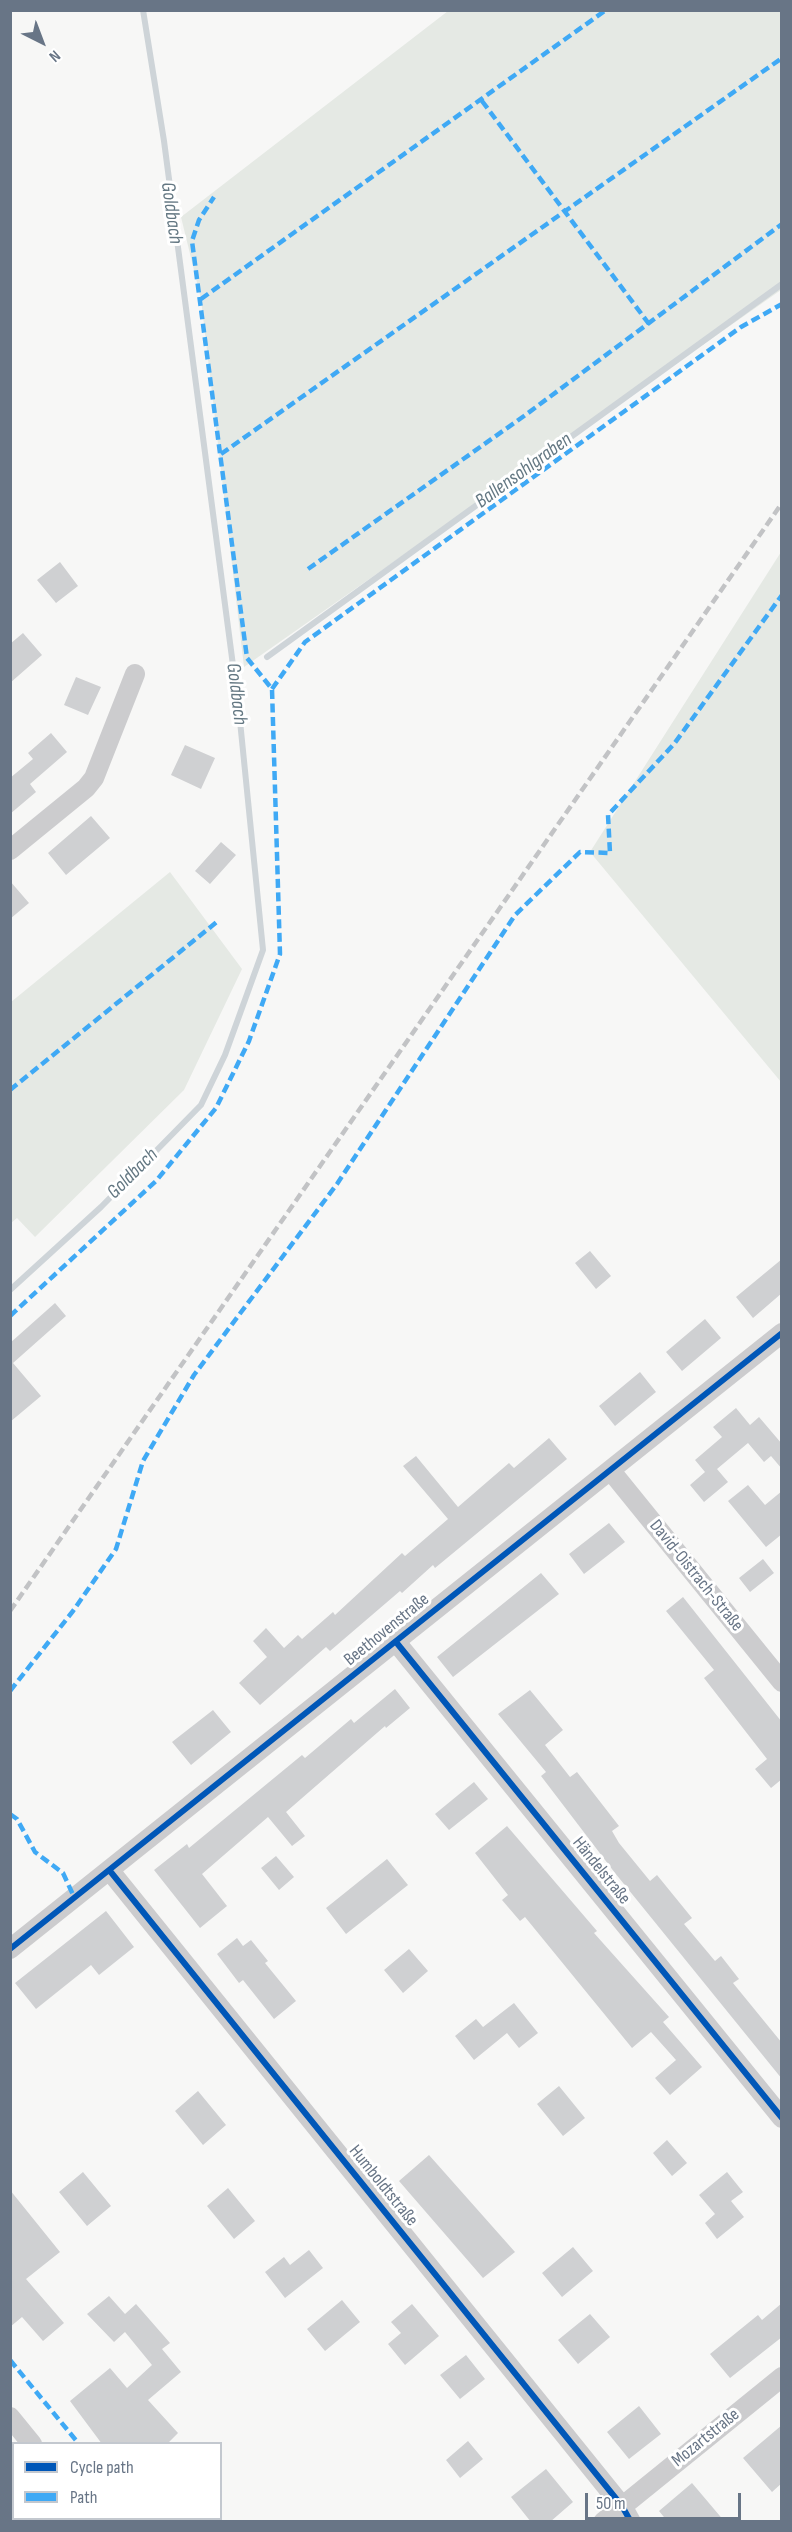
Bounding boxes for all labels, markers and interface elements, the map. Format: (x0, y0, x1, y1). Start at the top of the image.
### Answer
north arrow (12, 12, 72, 72)
text: N (45, 46, 64, 66)
water label: Goldbach (155, 181, 187, 245)
water label: Ballensohlgraben (471, 428, 577, 514)
water label: Goldbach (220, 662, 252, 726)
water label: Goldbach (103, 1144, 163, 1204)
street label: David-Oistrach-Straße (644, 1516, 748, 1636)
street label: Beethovenstraße (340, 1589, 434, 1671)
street label: Händelstraße (567, 1833, 635, 1909)
street label: Humboldtstraße (344, 2141, 422, 2231)
street label: Mozartstraße (668, 2404, 744, 2472)
legend (12, 2442, 222, 2520)
text: Cycle path (70, 2457, 134, 2478)
scale bar (588, 2481, 744, 2519)
text: Path (70, 2487, 98, 2508)
text: 50 m (596, 2493, 626, 2514)

